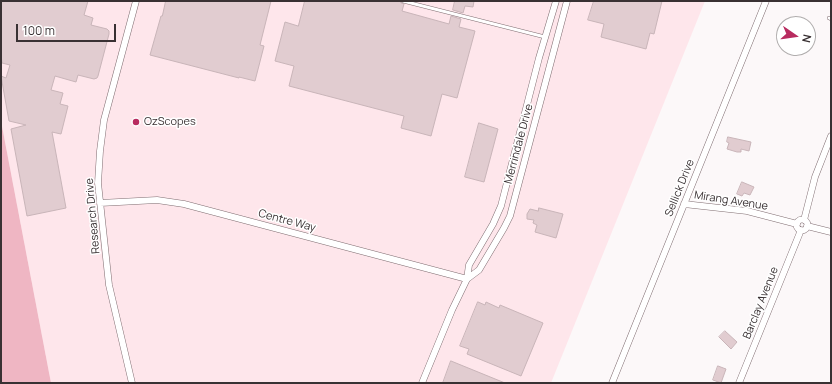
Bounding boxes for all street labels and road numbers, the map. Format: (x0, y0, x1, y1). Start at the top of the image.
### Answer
street label: Merrindale Drive (502, 103, 536, 185)
street label: Sellick Drive (663, 158, 697, 218)
street label: Research Drive (83, 178, 103, 254)
street label: Mirang Avenue (693, 189, 769, 213)
street label: Centre Way (257, 207, 317, 235)
street label: Barclay Avenue (741, 265, 781, 341)

